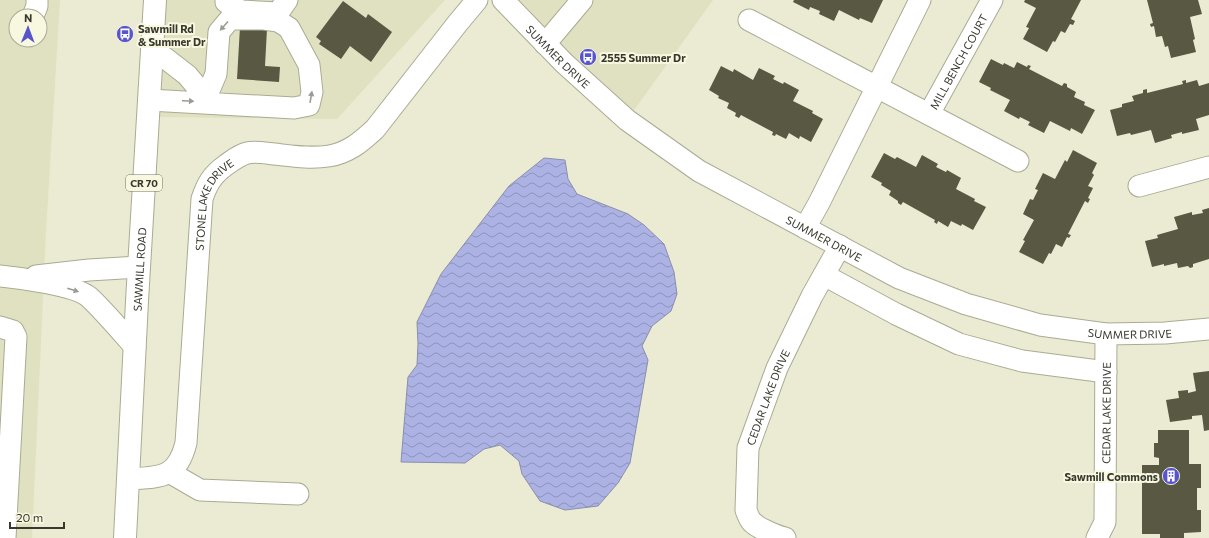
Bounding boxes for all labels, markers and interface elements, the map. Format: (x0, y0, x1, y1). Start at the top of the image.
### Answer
north arrow (8, 8, 48, 48)
text: N (24, 11, 32, 24)
street label: MILL BENCH COURT (926, 12, 990, 111)
one-way arrow (220, 21, 229, 31)
place label: Sawmill Rd & Summer Dr (138, 22, 206, 48)
street label: SUMMER DRIVE (524, 22, 593, 90)
bus stop icon: Sawmill Rd & Summer Dr (115, 24, 135, 44)
bus stop icon: 2555 Summer Dr (578, 47, 598, 67)
place label: 2555 Summer Dr (601, 51, 686, 64)
one-way arrow (308, 91, 314, 103)
one-way arrow (182, 98, 194, 105)
street label: STONE LAKE DRIVE (192, 156, 236, 251)
road number: CR 70 (126, 175, 162, 191)
street label: SUMMER DRIVE (784, 212, 864, 264)
street label: SAWMILL ROAD (130, 227, 148, 312)
one-way arrow (67, 288, 79, 294)
street label: SUMMER DRIVE (1087, 325, 1173, 341)
street label: CEDAR LAKE DRIVE (743, 347, 792, 447)
street label: CEDAR LAKE DRIVE (1099, 362, 1112, 464)
building icon: Sawmill Commons (1161, 466, 1181, 486)
place label: Sawmill Commons (1064, 470, 1158, 483)
scale bar (10, 504, 64, 530)
text: 20 m (16, 510, 43, 524)

